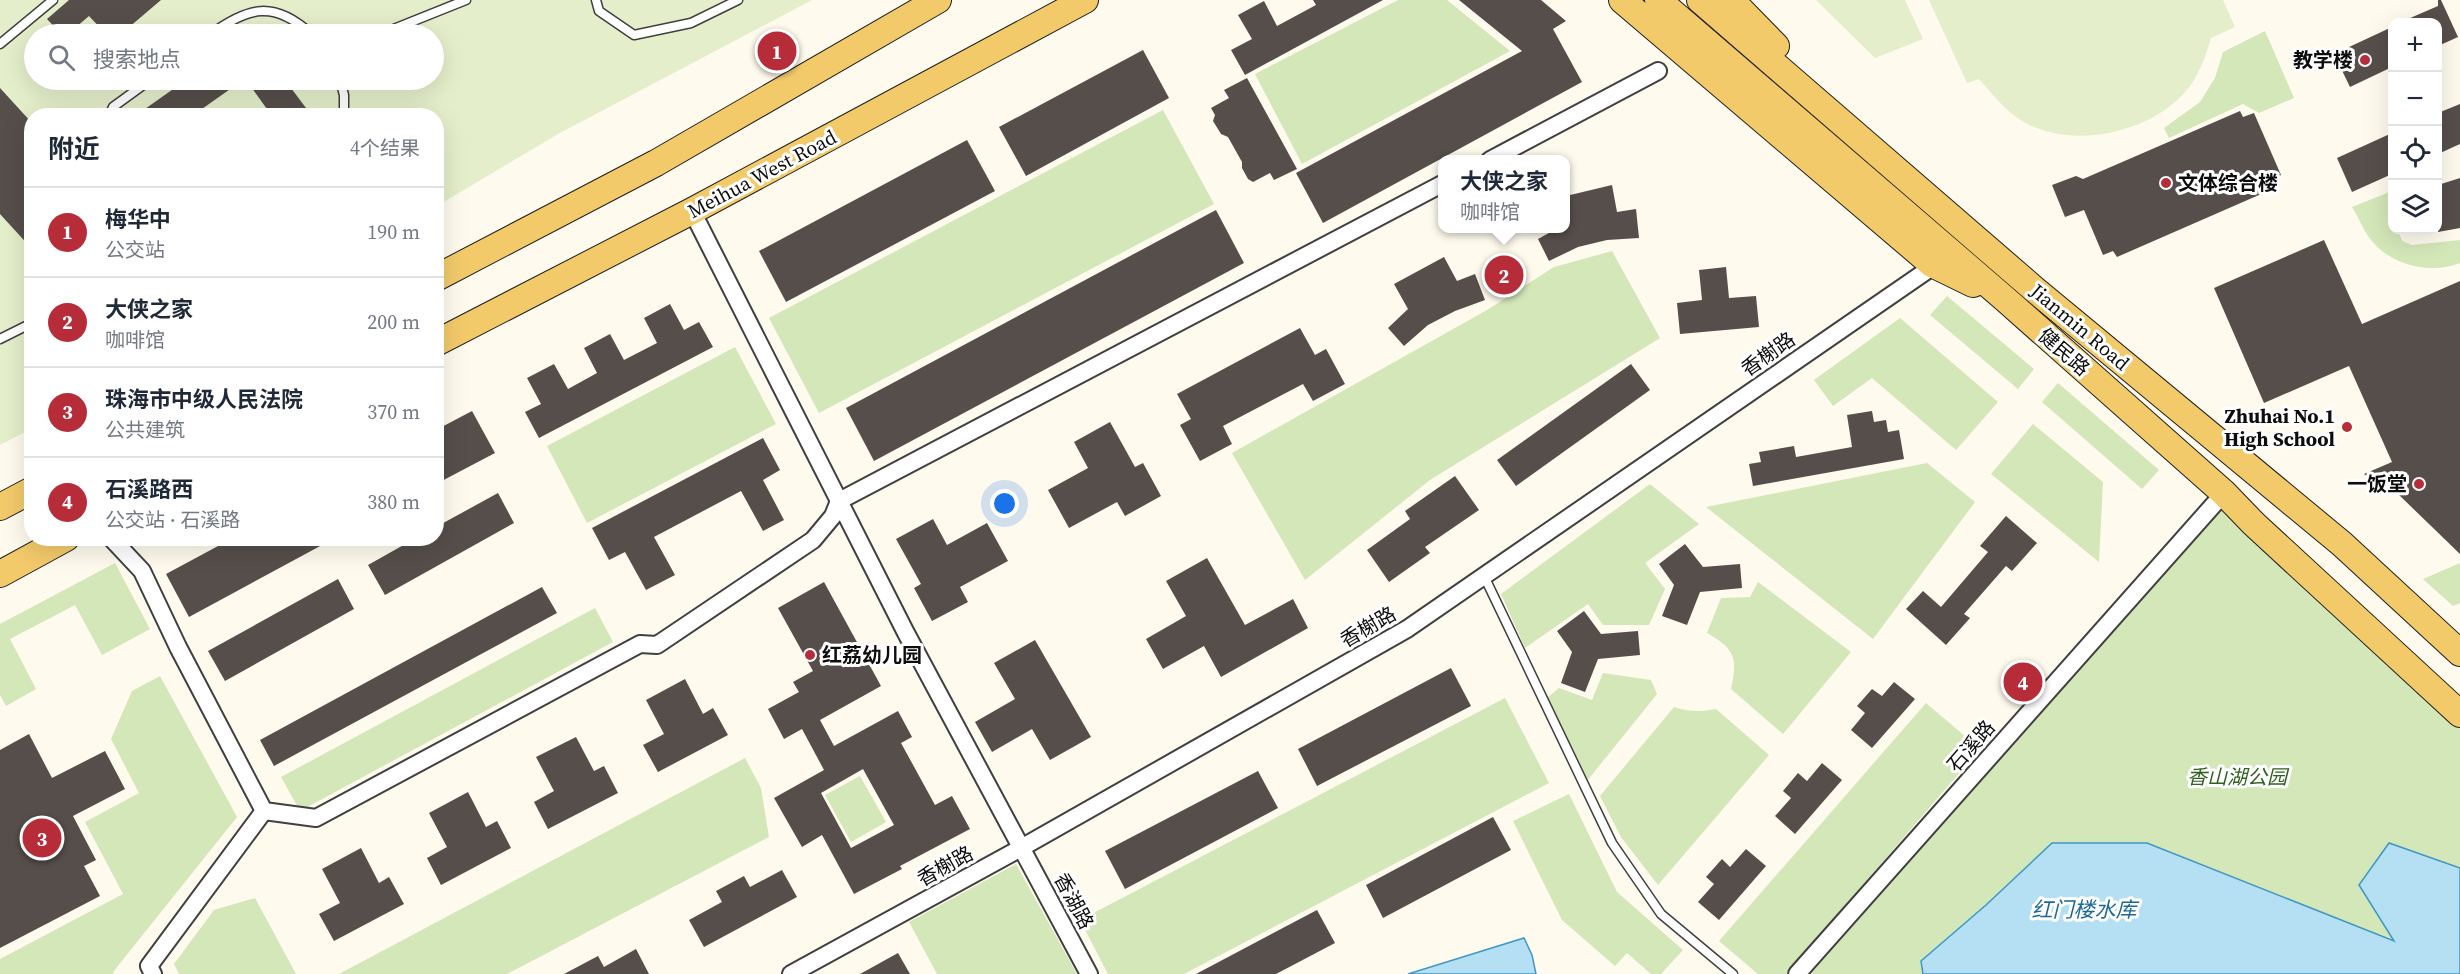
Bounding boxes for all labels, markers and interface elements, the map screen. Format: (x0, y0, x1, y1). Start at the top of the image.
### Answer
map controls (2388, 18, 2442, 234)
button: + (2388, 18, 2442, 72)
search box (24, 24, 444, 90)
pin: 1 (758, 28, 796, 74)
icon: search (45, 41, 78, 74)
text: 搜索地点 (93, 44, 181, 74)
place label: 教学楼 (2293, 46, 2353, 74)
marker: 教学楼 (2358, 53, 2372, 67)
button: − (2388, 72, 2442, 126)
street label: Meihua West Road (683, 123, 842, 225)
button: locate (2388, 126, 2442, 180)
text: 附近 (48, 131, 100, 167)
text: 4个结果 (350, 134, 420, 162)
popup (1438, 155, 1570, 233)
text: 大侠之家 (1460, 166, 1548, 196)
place label: 文体综合楼 (2178, 169, 2278, 197)
marker: 文体综合楼 (2159, 176, 2173, 190)
button: layers (2388, 180, 2442, 234)
text: 咖啡馆 (1460, 198, 1520, 226)
text: 梅华中 (105, 204, 171, 234)
text: 1 (62, 218, 73, 246)
text: 190 m (367, 218, 420, 246)
text: 公交站 (105, 236, 165, 264)
pin: 2 (1484, 252, 1524, 298)
street label: Jianmin Road (2024, 277, 2136, 377)
text: 大侠之家 (105, 294, 193, 324)
text: 2 (62, 308, 73, 336)
text: 200 m (367, 308, 420, 336)
street label: 健民路 (2032, 322, 2096, 382)
street label: 香榭路 (1735, 325, 1801, 383)
text: 咖啡馆 (105, 326, 165, 354)
text: 珠海市中级人民法院 (105, 384, 303, 414)
text: 3 (62, 398, 73, 426)
text: 370 m (367, 398, 420, 426)
place label: Zhuhai No.1 High School (2224, 402, 2335, 453)
text: 公共建筑 (105, 416, 185, 444)
marker: Zhuhai No.1 High School (2340, 420, 2354, 434)
place label: 一饭堂 (2347, 470, 2407, 498)
text: 石溪路西 (105, 474, 193, 504)
marker: 一饭堂 (2412, 477, 2426, 491)
text: 4 (62, 488, 73, 516)
text: 380 m (367, 488, 420, 516)
your location (990, 489, 1019, 518)
text: 公交站 · 石溪路 (105, 506, 240, 534)
street label: 香榭路 (1335, 600, 1401, 654)
place label: 红荔幼儿园 (822, 641, 922, 669)
marker: 红荔幼儿园 (803, 648, 817, 662)
pin: 4 (2004, 660, 2042, 704)
street label: 石溪路 (1941, 714, 2001, 778)
park label: 香山湖公园 (2187, 763, 2290, 791)
pin: 3 (22, 816, 62, 860)
street label: 香榭路 (912, 839, 978, 893)
street label: 香湖路 (1048, 868, 1100, 934)
water label: 红门楼水库 (2032, 895, 2139, 924)

